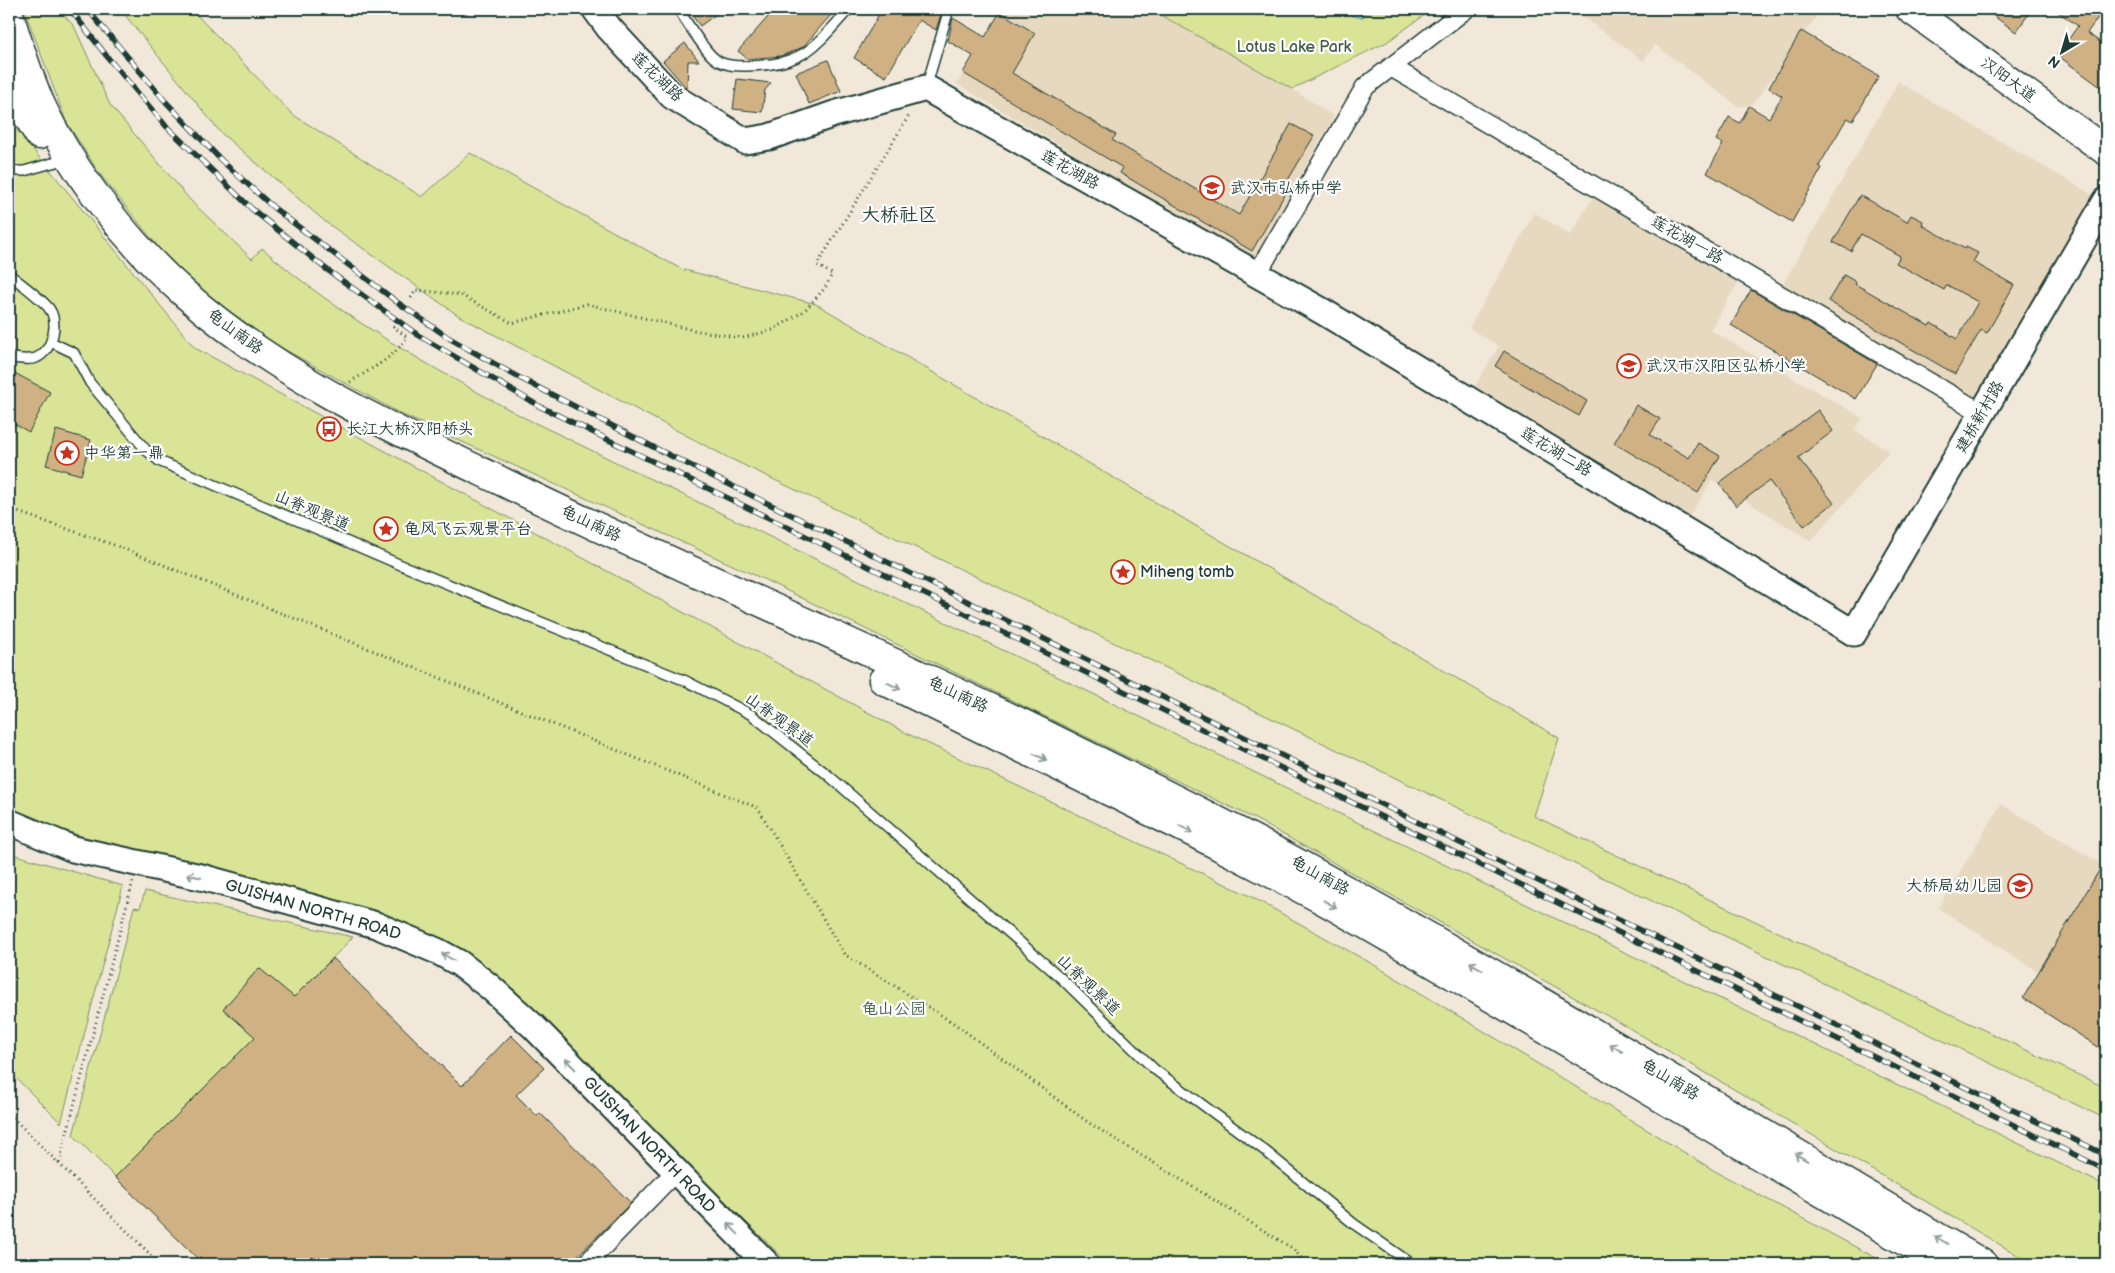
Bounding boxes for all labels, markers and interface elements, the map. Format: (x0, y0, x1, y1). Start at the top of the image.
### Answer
north arrow (2038, 28, 2088, 78)
park label: Lotus Lake Park (1237, 38, 1352, 57)
street label: 莲花湖路 (627, 48, 687, 106)
text: N (2045, 52, 2064, 72)
street label: 汉阳大道 (1977, 54, 2039, 106)
street label: 莲花湖路 (1037, 146, 1103, 194)
school or university icon: 武汉市弘桥中学 (1199, 175, 1225, 201)
place label: 武汉市弘桥中学 (1230, 179, 1342, 198)
district label: 大桥社区 (861, 204, 937, 227)
street label: 莲花湖一路 (1648, 212, 1726, 268)
street label: 龟山南路 (204, 306, 266, 358)
school or university icon: 武汉市汉阳区弘桥小学 (1616, 353, 1642, 379)
place label: 武汉市汉阳区弘桥小学 (1646, 357, 1806, 376)
street label: 建桥新村路 (1952, 378, 2008, 456)
bus stop icon: 长江大桥汉阳桥头 (316, 416, 342, 442)
place label: 长江大桥汉阳桥头 (346, 420, 474, 439)
street label: 莲花湖二路 (1517, 423, 1595, 481)
place icon: 中华第一鼎 (54, 440, 80, 466)
place label: 中华第一鼎 (84, 444, 164, 463)
street label: 山脊观景道 (271, 487, 353, 535)
street label: 龟山南路 (558, 502, 624, 546)
place icon: 龟风飞云观景平台 (373, 516, 399, 542)
place label: 龟风飞云观景平台 (404, 520, 532, 539)
place icon: Miheng tomb (1110, 559, 1136, 585)
place label: Miheng tomb (1140, 563, 1234, 582)
street label: 龟山南路 (925, 673, 991, 717)
one-way arrow (886, 681, 901, 691)
street label: 山脊观景道 (741, 689, 817, 751)
one-way arrow (1032, 753, 1047, 762)
one-way arrow (1178, 825, 1193, 834)
street label: 龟山南路 (1287, 852, 1353, 900)
one-way arrow (186, 871, 202, 880)
school or university icon: 大桥局幼儿园 (2007, 873, 2033, 899)
street label: GUISHAN NORTH ROAD (223, 876, 403, 944)
place label: 大桥局幼儿园 (1906, 877, 2002, 896)
one-way arrow (1322, 900, 1336, 910)
street label: 山脊观景道 (1053, 950, 1123, 1020)
one-way arrow (441, 951, 455, 961)
one-way arrow (1469, 960, 1483, 970)
park label: 龟山公园 (862, 1000, 926, 1019)
one-way arrow (1609, 1043, 1623, 1053)
street label: 龟山南路 (1638, 1055, 1702, 1105)
one-way arrow (564, 1058, 576, 1070)
street label: GUISHAN NORTH ROAD (579, 1073, 719, 1217)
one-way arrow (1794, 1152, 1808, 1162)
one-way arrow (727, 1224, 739, 1236)
one-way arrow (1935, 1234, 1949, 1244)

